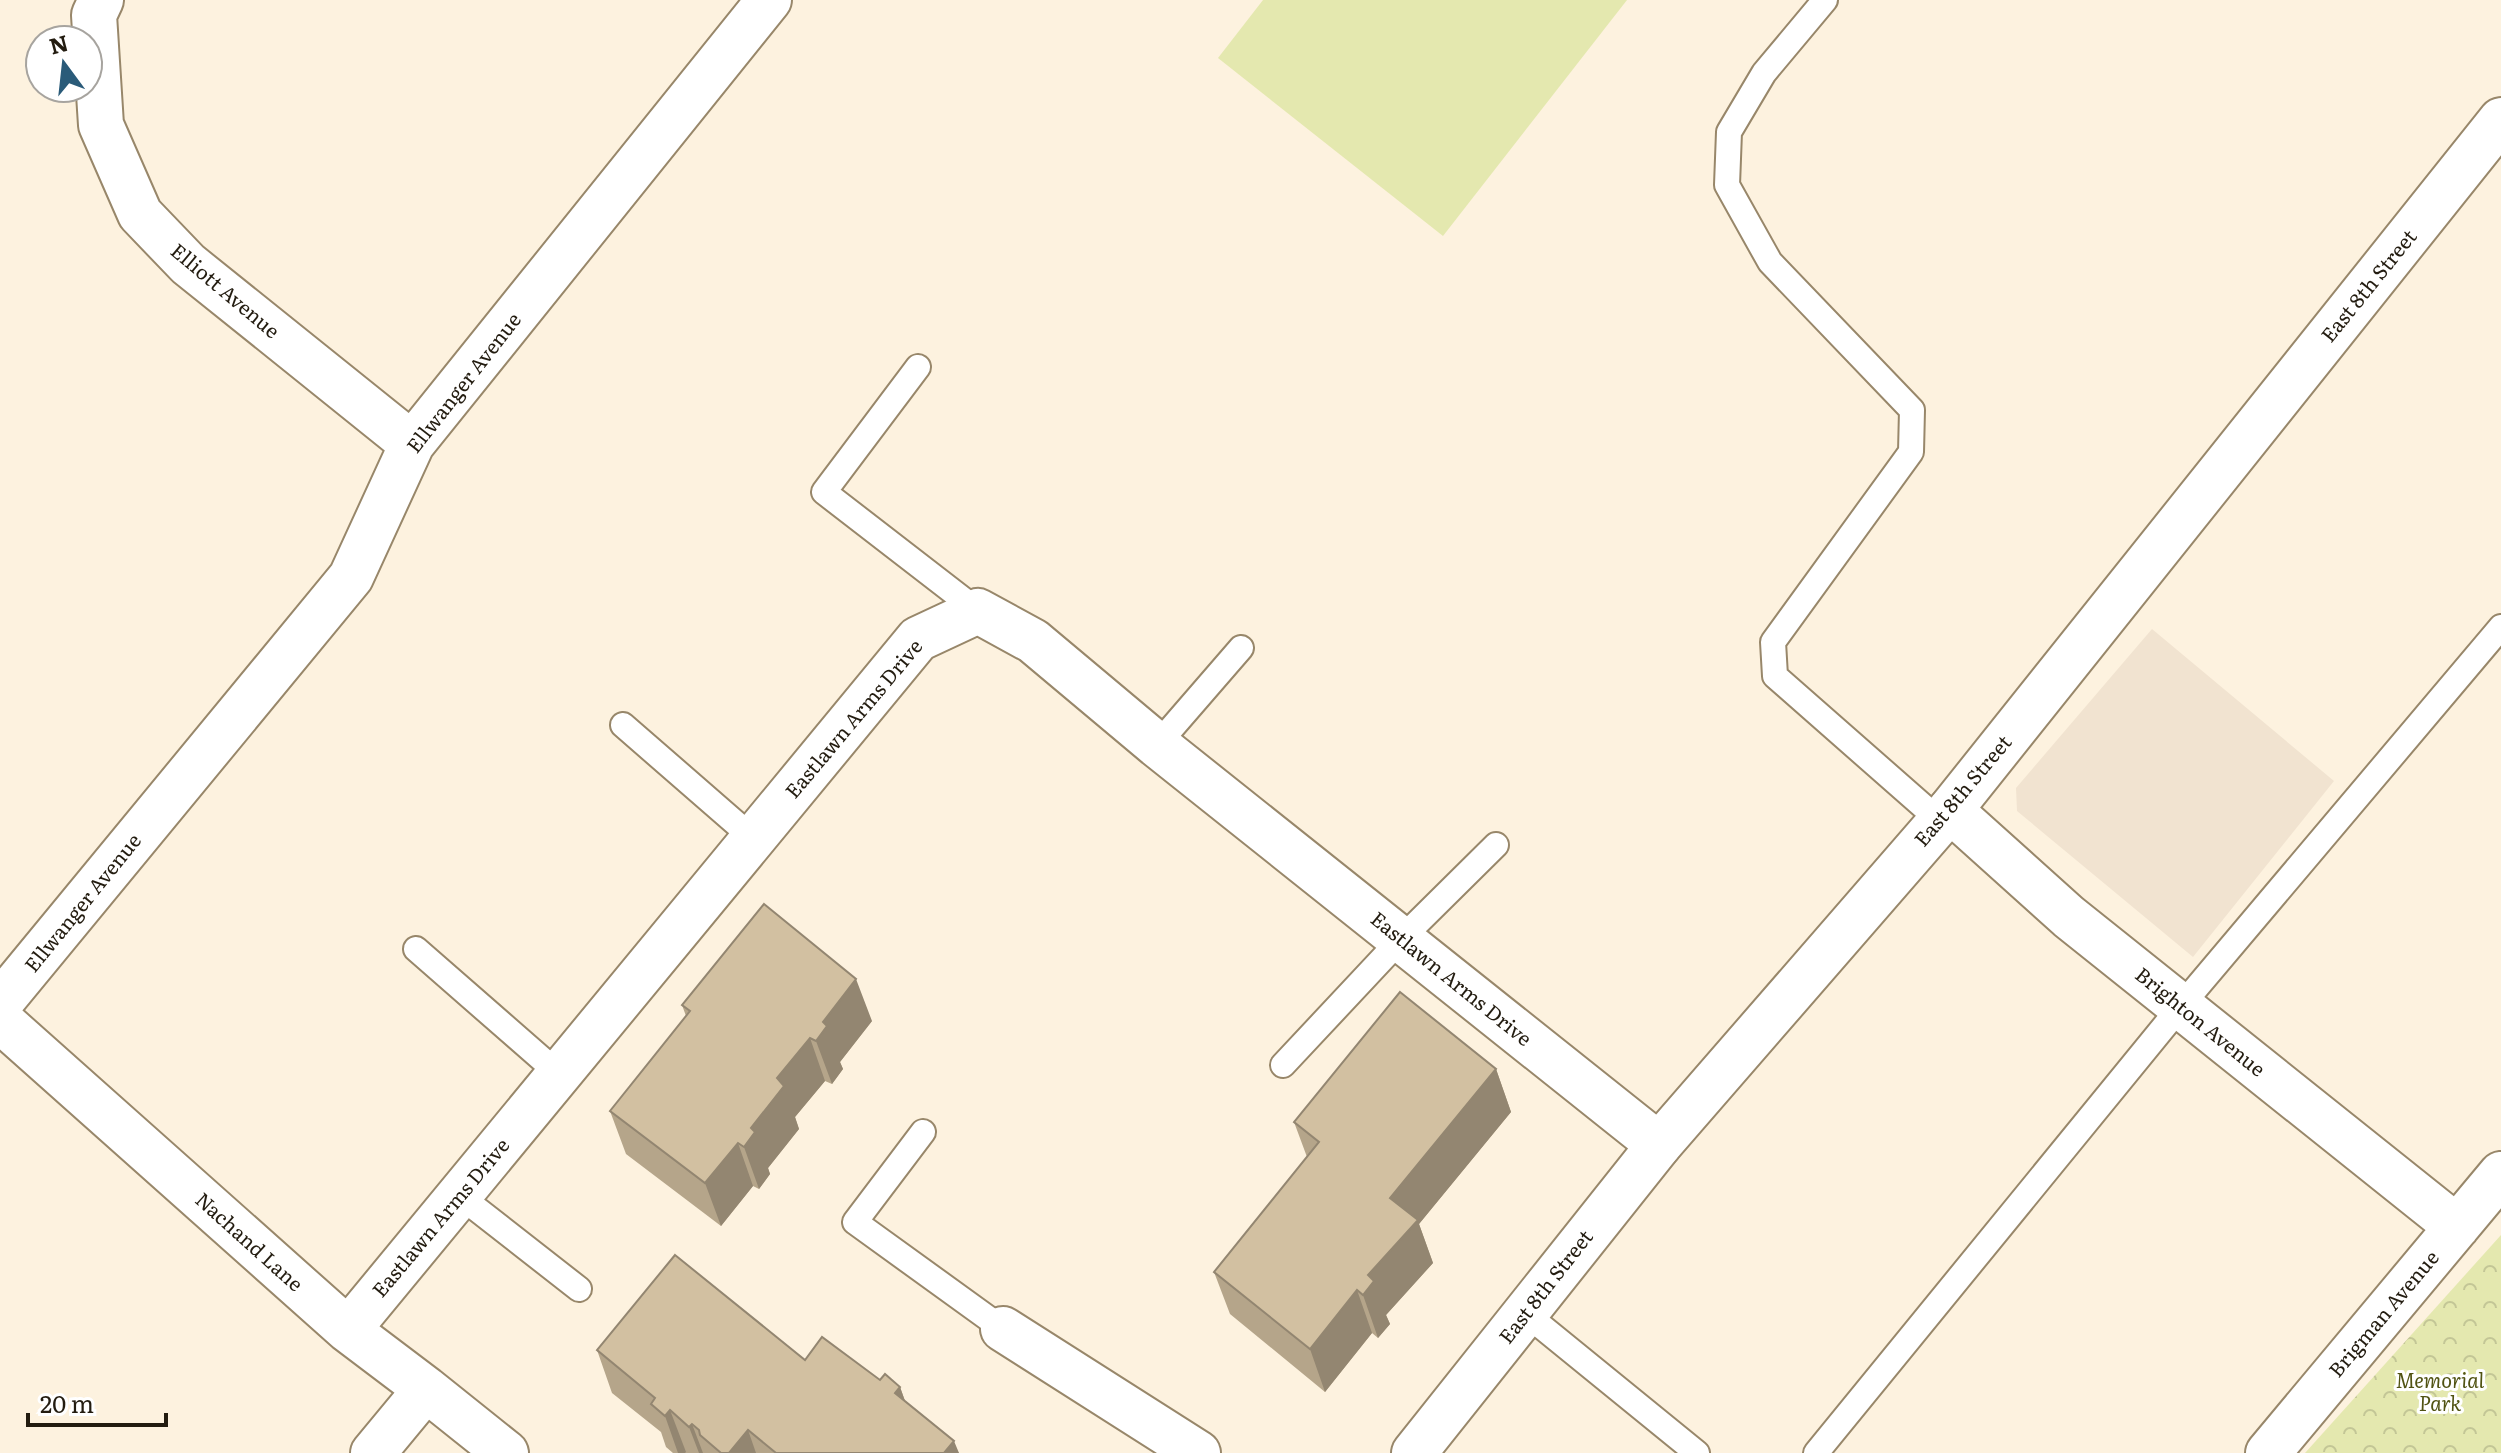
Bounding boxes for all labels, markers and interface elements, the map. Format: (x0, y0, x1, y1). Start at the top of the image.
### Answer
north arrow (24, 24, 104, 104)
text: N (45, 25, 72, 62)
street label: East 8th Street (2312, 222, 2422, 348)
street label: Elliott Avenue (165, 235, 287, 344)
street label: Ellwanger Avenue (398, 305, 527, 458)
street label: Eastlawn Arms Drive (777, 631, 928, 804)
street label: East 8th Street (1906, 727, 2017, 852)
street label: Ellwanger Avenue (16, 826, 147, 978)
street label: Eastlawn Arms Drive (1365, 903, 1539, 1052)
street label: Brighton Avenue (2130, 958, 2273, 1082)
street label: Eastlawn Arms Drive (364, 1130, 515, 1303)
street label: Nachand Lane (190, 1184, 311, 1297)
street label: East 8th Street (1490, 1222, 1599, 1349)
street label: Brigman Avenue (2320, 1243, 2445, 1383)
park label: Memorial Park (2396, 1364, 2485, 1417)
scale bar (28, 1377, 166, 1427)
text: 20 m (40, 1385, 94, 1420)

